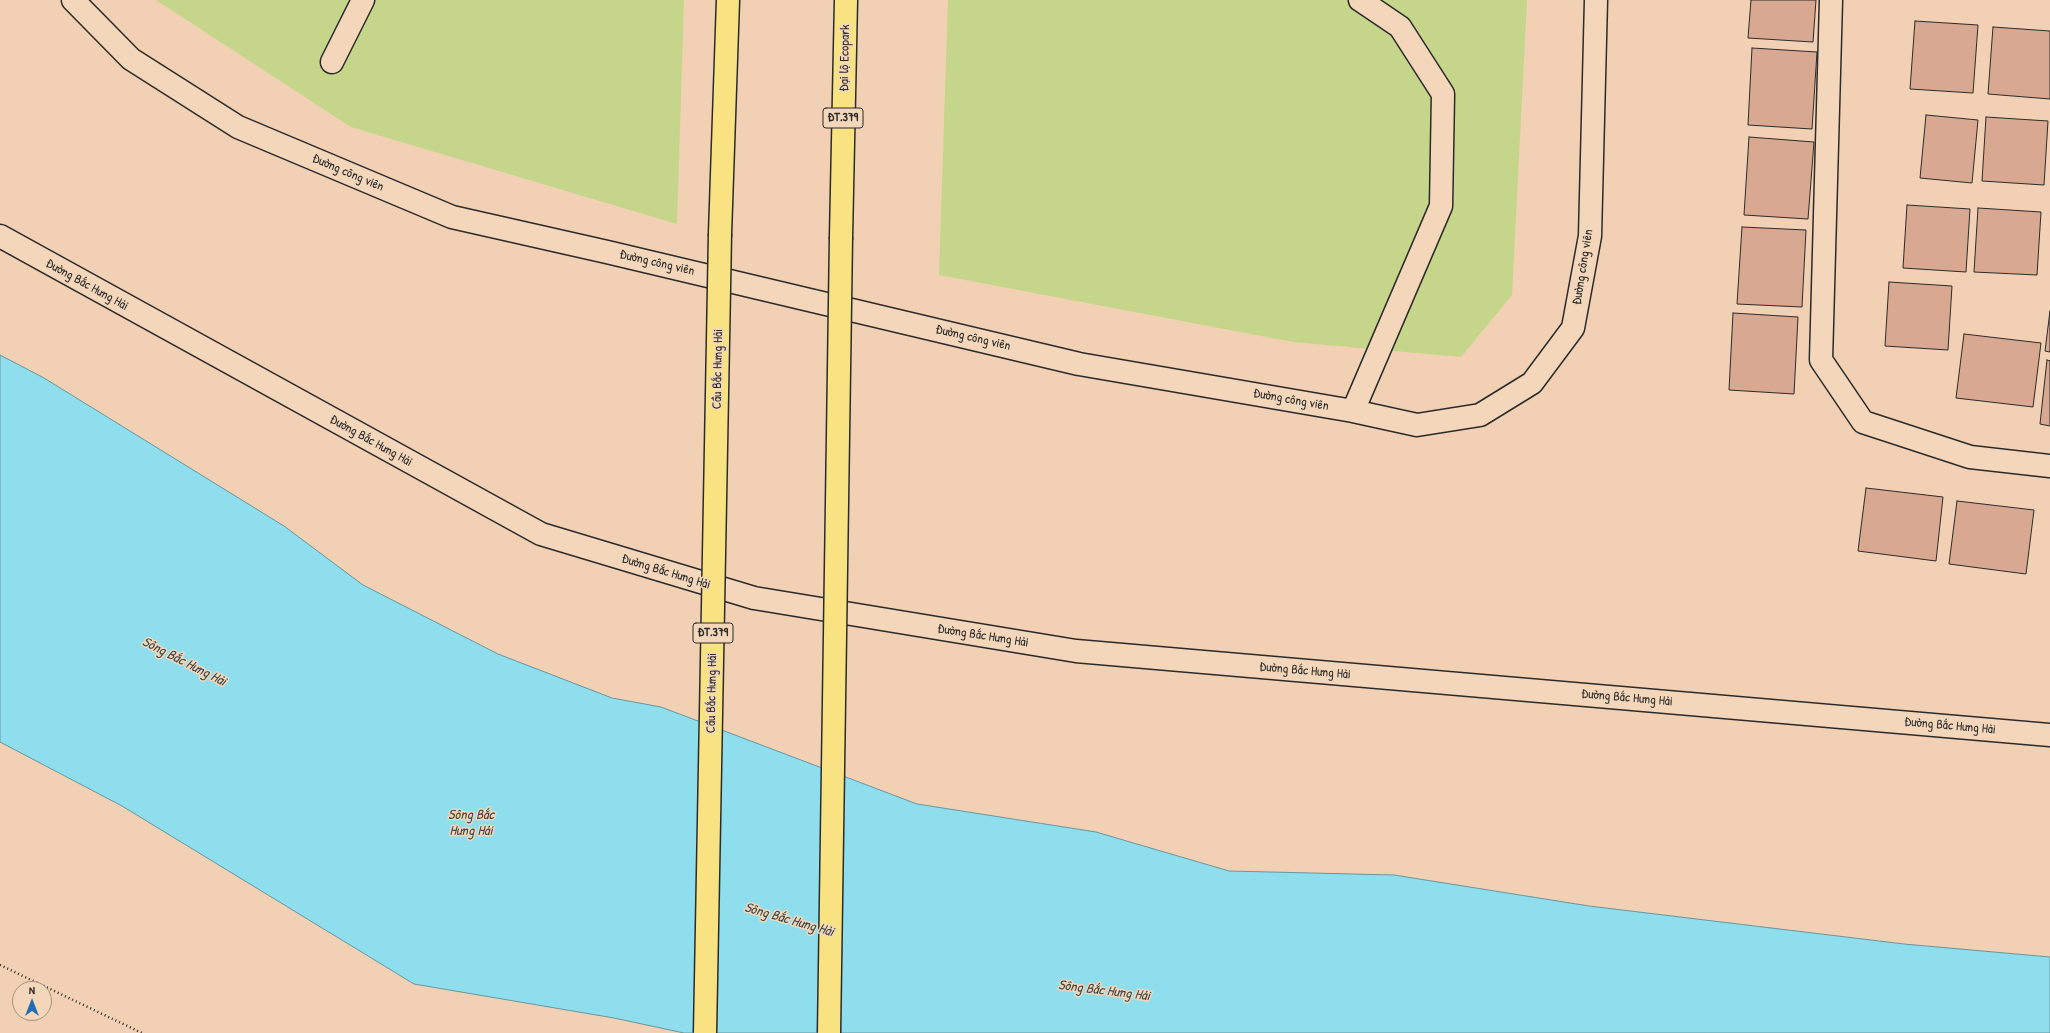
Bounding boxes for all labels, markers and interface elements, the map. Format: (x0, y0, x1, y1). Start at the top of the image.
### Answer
street label: Đại lộ Ecopark (837, 24, 853, 92)
road number: ĐT.379 (823, 108, 863, 128)
street label: Đường công viên (310, 151, 386, 195)
street label: Đường công viên (1569, 228, 1597, 306)
street label: Đường công viên (618, 247, 696, 279)
street label: Đường Bắc Hưng Hải (43, 256, 131, 314)
street label: Đường công viên (934, 322, 1012, 354)
street label: Cầu Bắc Hưng Hải (710, 329, 726, 409)
street label: Đường công viên (1252, 386, 1330, 414)
street label: Đường Bắc Hưng Hải (327, 412, 415, 470)
street label: Đường Bắc Hưng Hải (620, 551, 712, 593)
street label: Đường Bắc Hưng Hải (936, 621, 1030, 651)
road number: ĐT.379 (693, 623, 733, 643)
water label: Sông Bắc Hưng Hải (139, 634, 229, 690)
street label: Cầu Bắc Hưng Hải (704, 653, 720, 733)
street label: Đường Bắc Hưng Hải (1259, 659, 1351, 683)
street label: Đường Bắc Hưng Hải (1581, 686, 1673, 710)
street label: Đường Bắc Hưng Hải (1904, 714, 1996, 738)
water label: Sông Bắc Hưng Hải (448, 807, 494, 840)
water label: Sông Bắc Hưng Hải (742, 899, 836, 941)
water label: Sông Bắc Hưng Hải (1057, 977, 1151, 1005)
north arrow (12, 981, 52, 1021)
text: N (29, 983, 35, 997)

